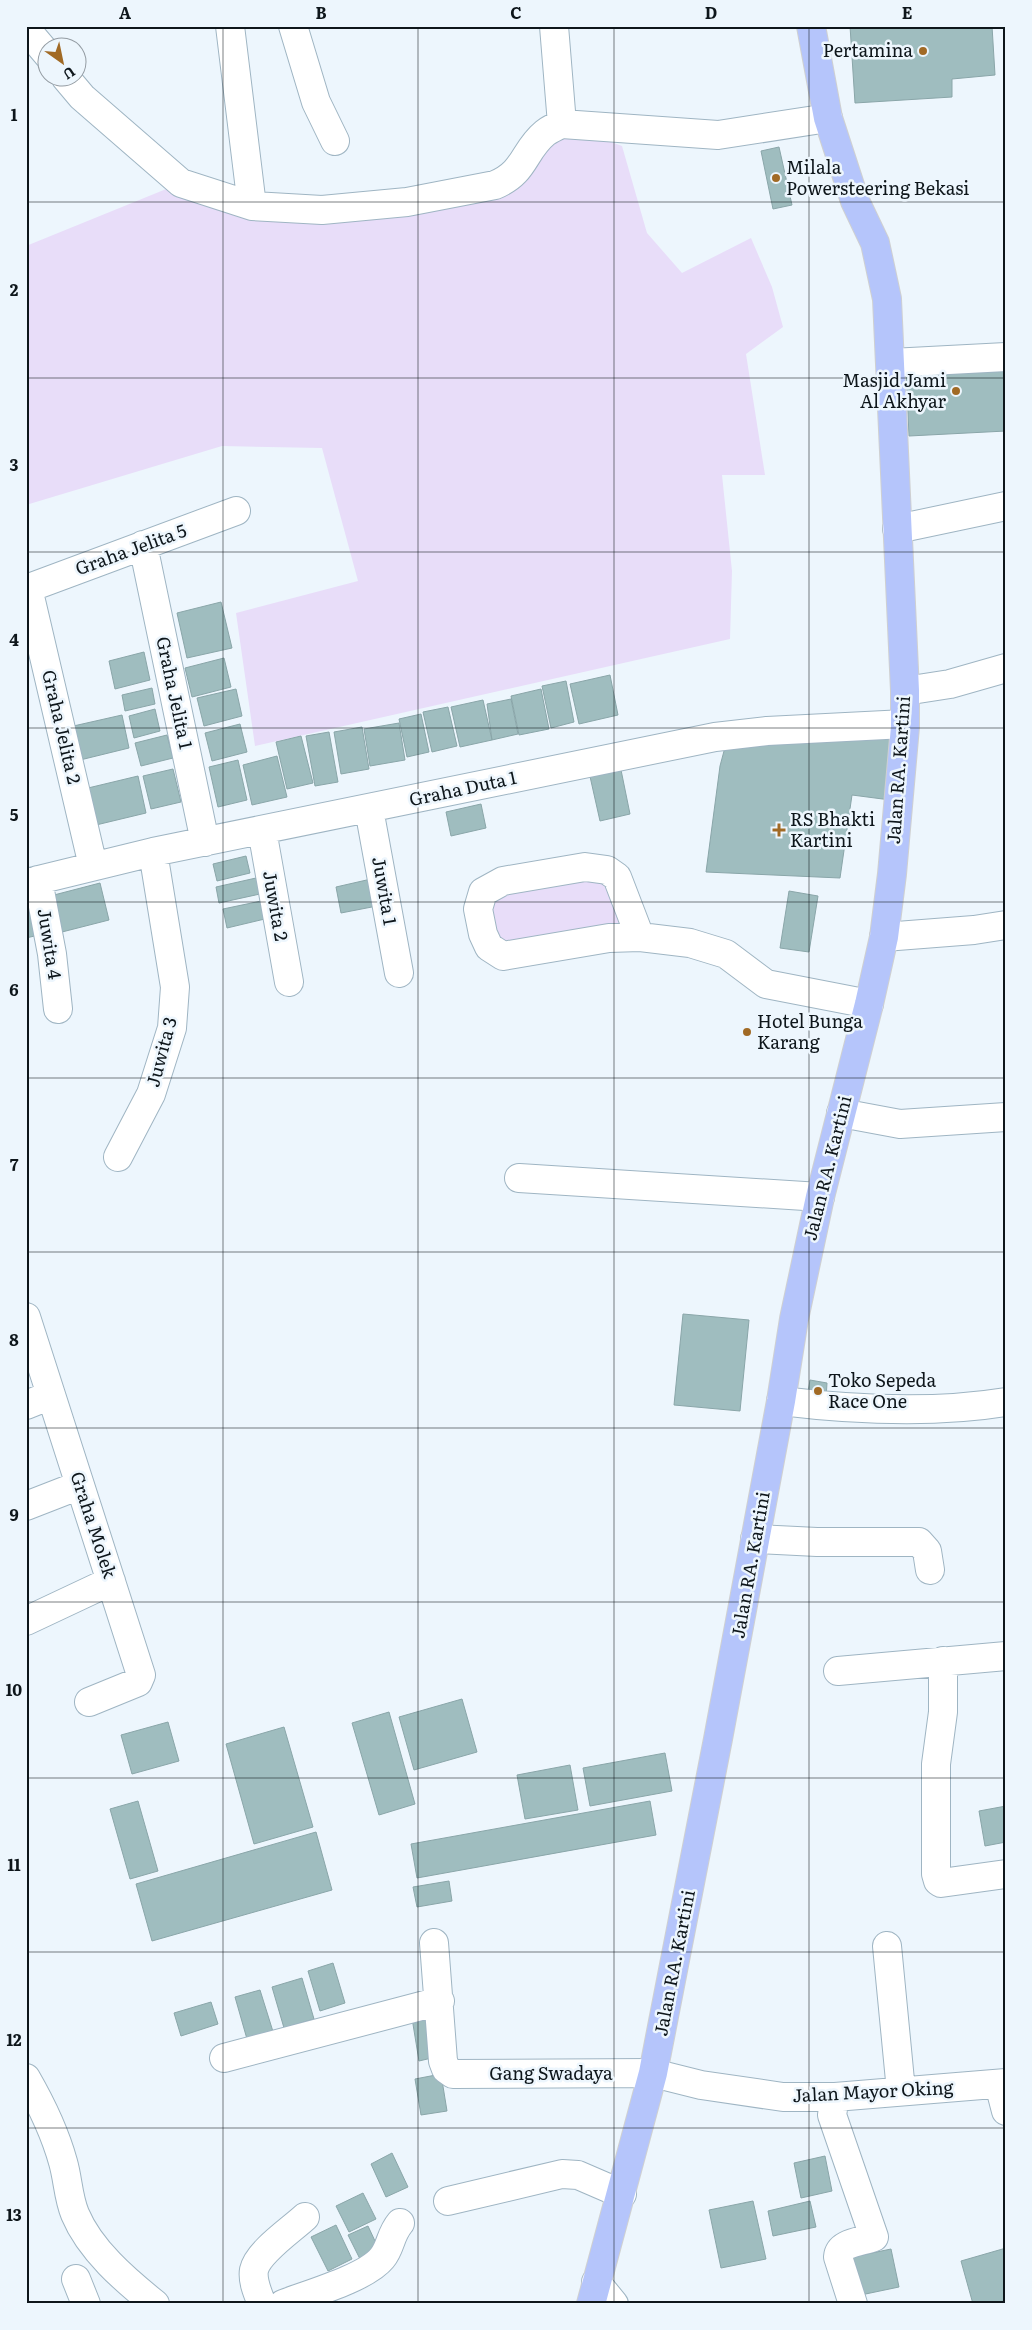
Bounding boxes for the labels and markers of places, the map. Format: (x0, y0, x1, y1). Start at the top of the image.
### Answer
place label: Pertamina (823, 36, 913, 63)
marker: Pertamina (917, 45, 929, 57)
place label: Milala Powersteering Bekasi (786, 153, 969, 201)
marker: Milala Powersteering Bekasi (770, 172, 782, 184)
place label: Masjid Jami Al Akhyar (842, 366, 946, 414)
marker: Masjid Jami Al Akhyar (950, 385, 962, 397)
place label: RS Bhakti Kartini (790, 805, 875, 853)
marker: RS Bhakti Kartini (772, 823, 786, 837)
place label: Hotel Bunga Karang (757, 1007, 863, 1055)
marker: Hotel Bunga Karang (741, 1026, 753, 1038)
place label: Toko Sepeda Race One (828, 1366, 937, 1414)
marker: Toko Sepeda Race One (812, 1385, 824, 1397)

